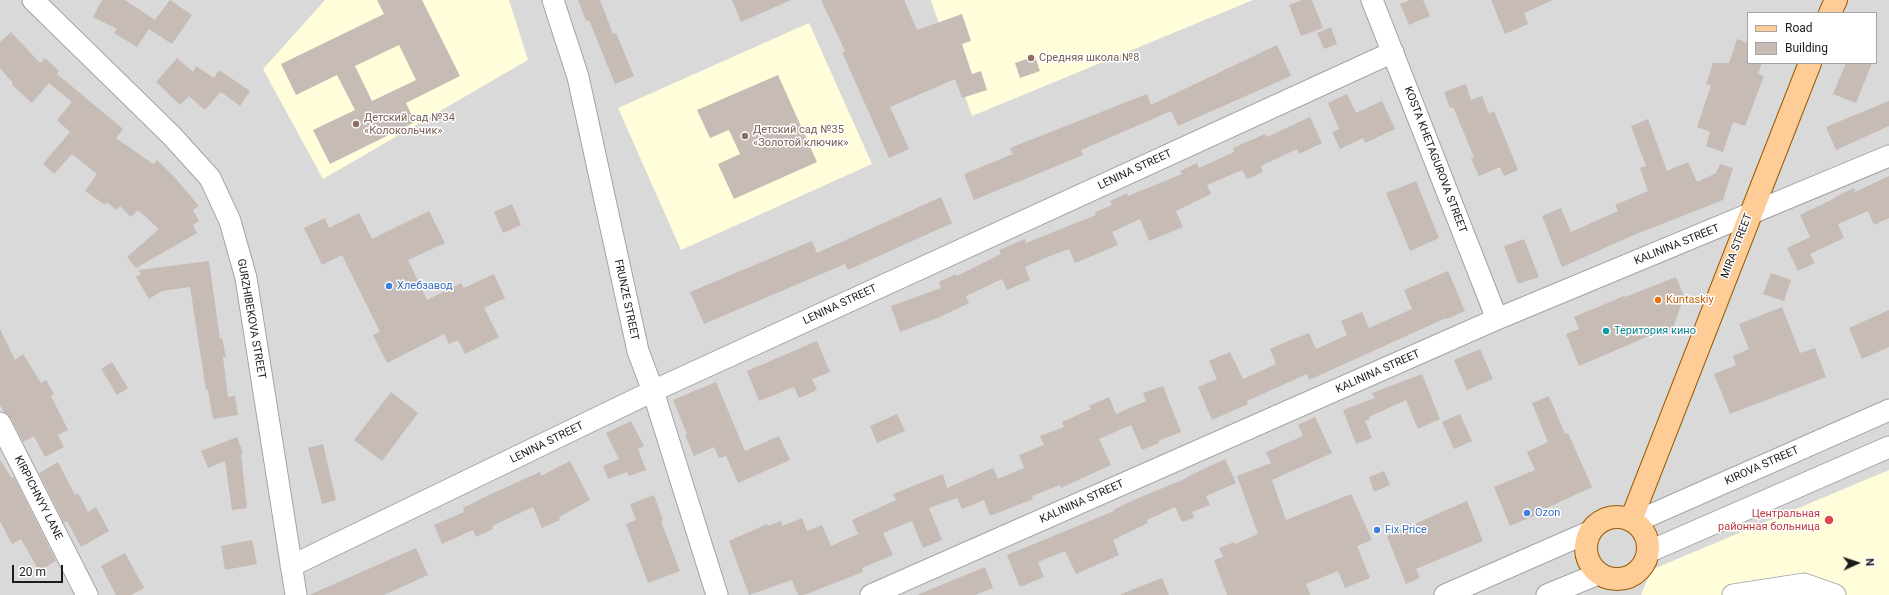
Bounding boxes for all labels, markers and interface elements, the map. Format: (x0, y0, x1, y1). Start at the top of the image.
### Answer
legend (1747, 12, 1877, 64)
text: Road (1785, 21, 1813, 35)
text: Building (1785, 41, 1828, 55)
place label: Средняя школа №8 (1039, 51, 1139, 65)
marker: Средняя школа №8 (1026, 53, 1036, 63)
street label: KOSTA KHETAGUROVA STREET (1401, 85, 1469, 235)
place label: Детский сад №34 «Колокольчик» (364, 111, 455, 137)
marker: Детский сад №34 «Колокольчик» (351, 119, 361, 129)
place label: Детский сад №35 «Золотой ключик» (753, 123, 849, 149)
marker: Детский сад №35 «Золотой ключик» (740, 131, 750, 141)
street label: LENINA STREET (1096, 147, 1174, 193)
street label: MIRA STREET (1719, 212, 1755, 280)
street label: KALININA STREET (1632, 222, 1722, 268)
street label: GURZHIBEKOVA STREET (234, 258, 268, 380)
street label: FRUNZE STREET (611, 258, 641, 342)
place label: Хлебзавод (397, 279, 453, 293)
marker: Хлебзавод (384, 281, 394, 291)
street label: LENINA STREET (801, 282, 879, 328)
place label: Kuntaskiy (1666, 293, 1714, 307)
marker: Kuntaskiy (1653, 295, 1663, 305)
place label: Територия кино (1614, 324, 1696, 338)
marker: Територия кино (1601, 326, 1611, 336)
street label: KALININA STREET (1334, 348, 1422, 396)
street label: LENINA STREET (508, 420, 586, 466)
street label: KIROVA STREET (1723, 444, 1801, 488)
street label: KIRPICHNYY LANE (11, 454, 65, 542)
street label: KALININA STREET (1038, 478, 1126, 526)
place label: Ozon (1535, 506, 1560, 520)
place label: Центральная районная больница (1718, 507, 1820, 533)
marker: Ozon (1522, 508, 1532, 518)
marker: Центральная районная больница (1823, 514, 1835, 526)
place label: Fix Price (1385, 523, 1427, 537)
marker: Fix Price (1372, 525, 1382, 535)
north arrow (1837, 543, 1877, 583)
scale bar (14, 557, 65, 583)
text: N (1863, 558, 1876, 567)
text: 20 m (19, 565, 46, 579)

